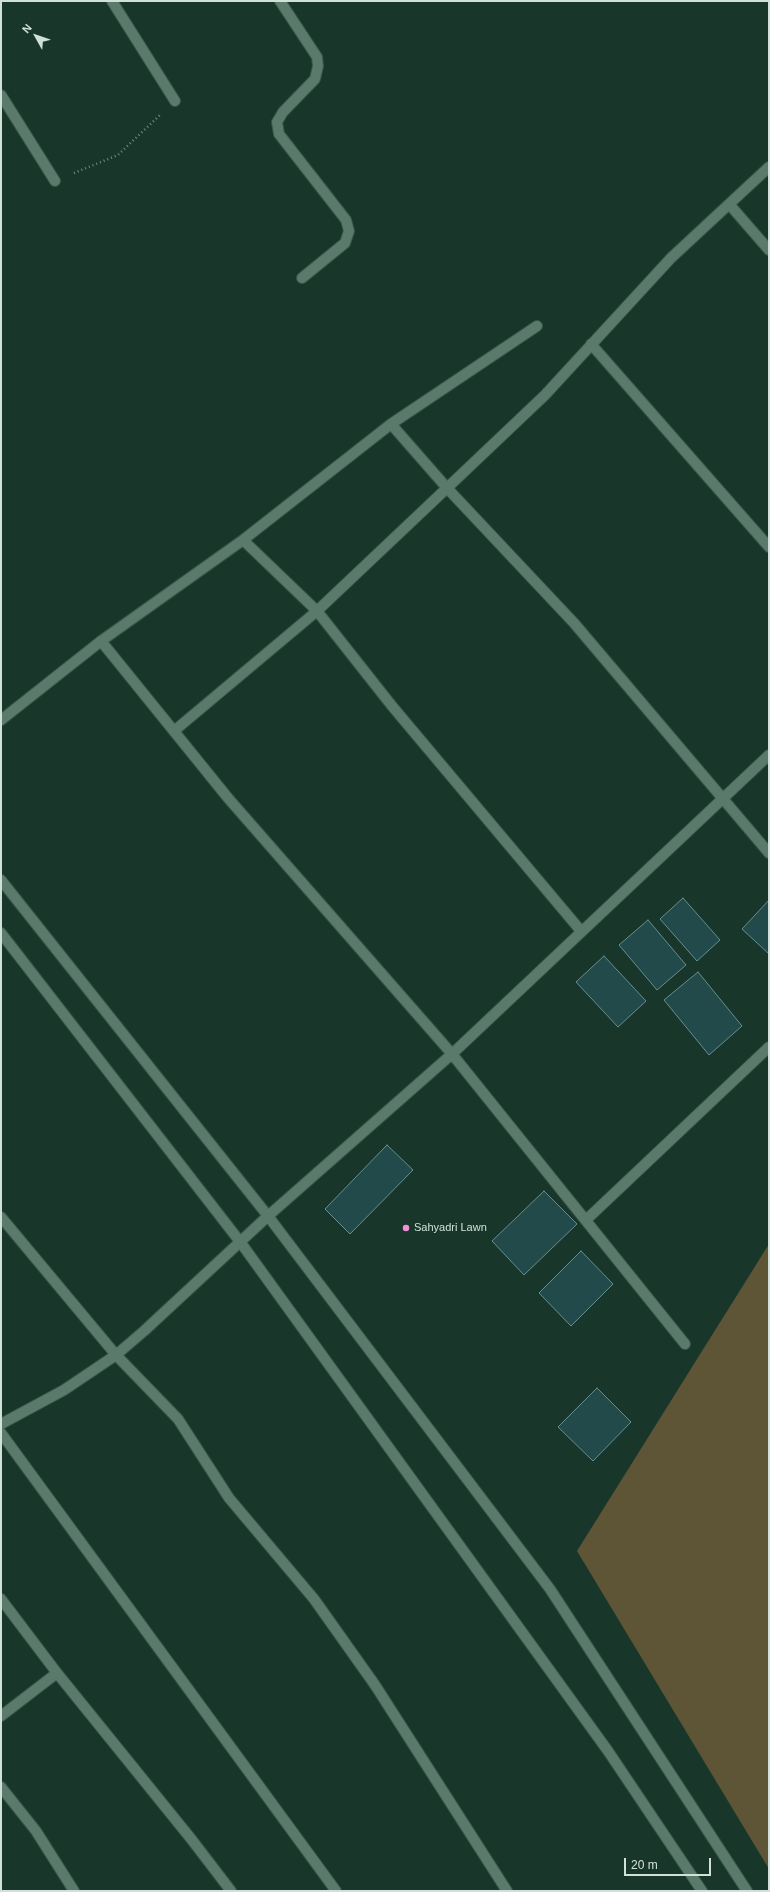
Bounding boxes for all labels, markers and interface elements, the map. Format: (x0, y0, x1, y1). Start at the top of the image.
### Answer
north arrow (16, 16, 56, 56)
text: N (20, 21, 34, 35)
place label: Sahyadri Lawn (414, 1221, 487, 1235)
marker: Sahyadri Lawn (401, 1223, 411, 1233)
scale bar (626, 1850, 713, 1876)
text: 20 m (631, 1858, 658, 1872)

